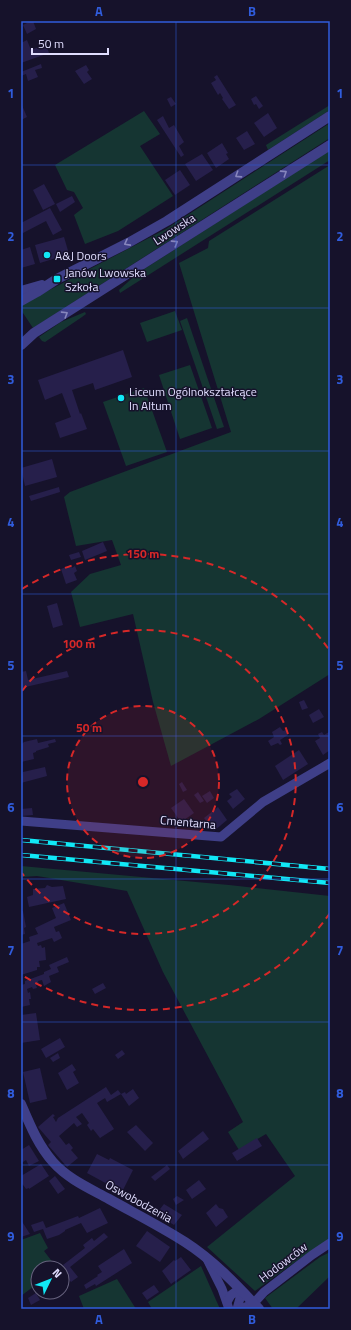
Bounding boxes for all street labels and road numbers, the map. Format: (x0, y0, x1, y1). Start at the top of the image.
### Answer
street label: Lwowska (149, 208, 199, 250)
street label: Cmentarna (159, 810, 217, 834)
street label: Oswobodzenia (102, 1175, 176, 1227)
street label: Hodowców (255, 1237, 311, 1287)

